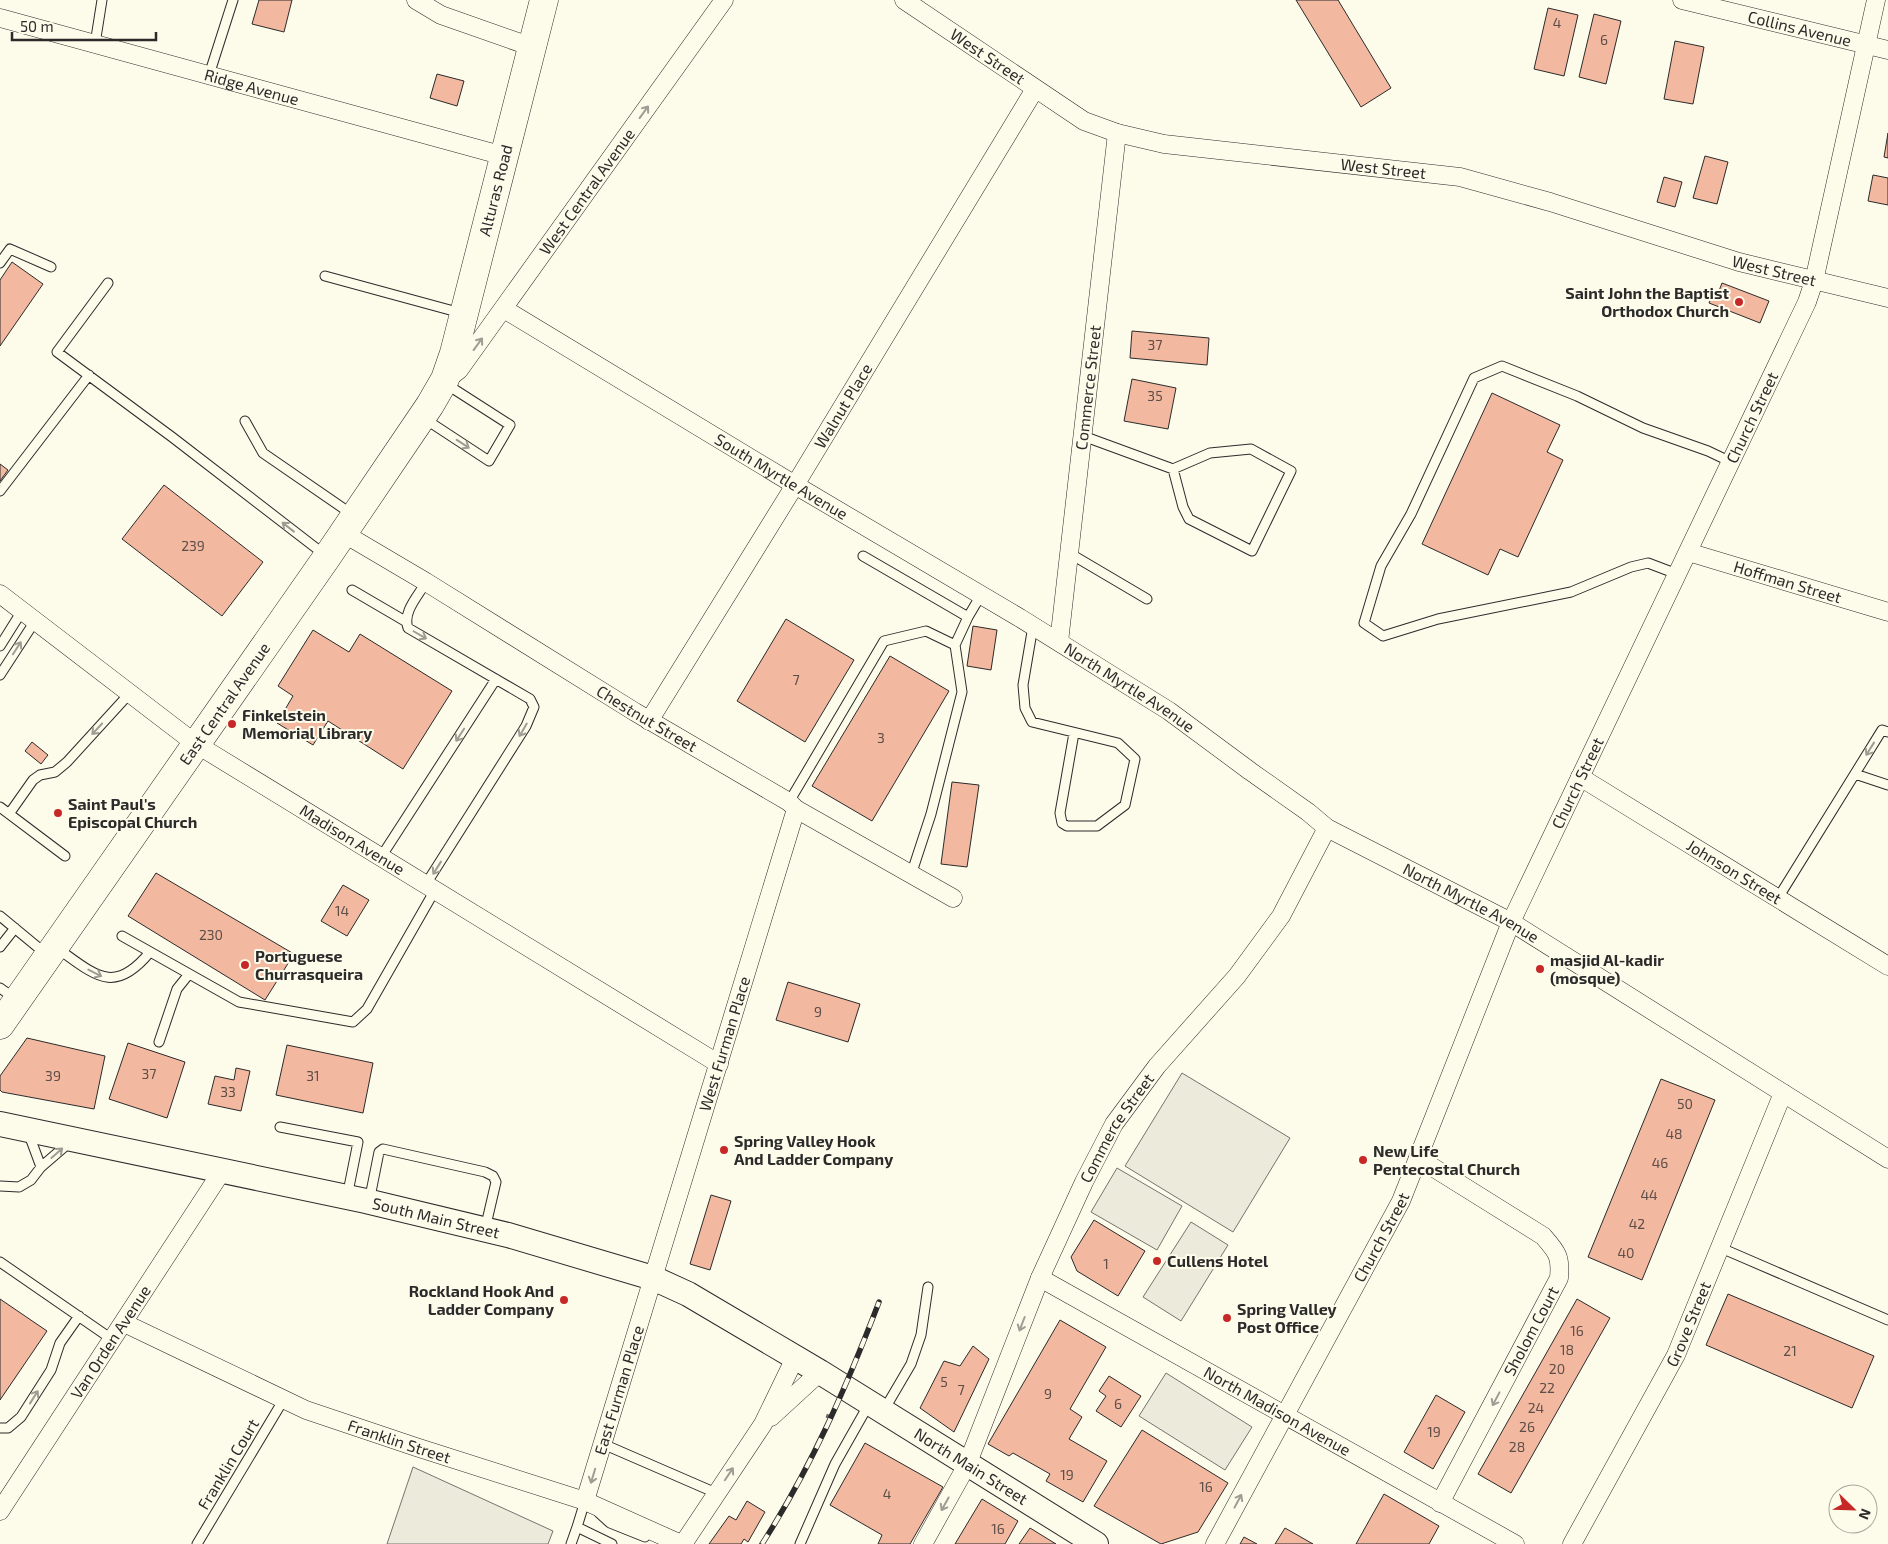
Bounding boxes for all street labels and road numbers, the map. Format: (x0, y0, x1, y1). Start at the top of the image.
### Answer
street label: Collins Avenue (1746, 6, 1853, 50)
street label: West Street (947, 24, 1029, 88)
street label: Ridge Avenue (202, 64, 301, 108)
street label: West Central Avenue (535, 124, 638, 258)
street label: Alturas Road (474, 142, 516, 238)
street label: West Street (1340, 154, 1427, 182)
street label: West Street (1730, 251, 1818, 289)
street label: Commerce Street (1071, 324, 1104, 451)
street label: Walnut Place (810, 360, 876, 452)
street label: Church Street (1721, 369, 1781, 466)
street label: South Myrtle Avenue (712, 429, 851, 523)
street label: Hoffman Street (1732, 556, 1844, 607)
street label: East Central Avenue (175, 638, 273, 768)
street label: North Myrtle Avenue (1061, 638, 1199, 736)
street label: Chestnut Street (593, 681, 701, 755)
street label: Church Street (1547, 734, 1607, 832)
street label: Madison Avenue (297, 800, 408, 878)
street label: Johnson Street (1684, 835, 1785, 908)
street label: North Myrtle Avenue (1400, 859, 1543, 946)
street label: West Furman Place (694, 974, 753, 1113)
street label: Commerce Street (1075, 1069, 1157, 1186)
street label: Church Street (1349, 1190, 1412, 1285)
street label: South Main Street (371, 1193, 502, 1242)
street label: Grove Street (1661, 1279, 1714, 1370)
street label: Van Orden Avenue (66, 1281, 154, 1402)
street label: Sholom Court (1499, 1283, 1562, 1379)
street label: East Furman Place (590, 1323, 647, 1457)
street label: North Madison Avenue (1201, 1362, 1354, 1459)
street label: Franklin Court (193, 1415, 262, 1513)
street label: Franklin Street (345, 1415, 453, 1466)
street label: North Main Street (911, 1423, 1031, 1508)

